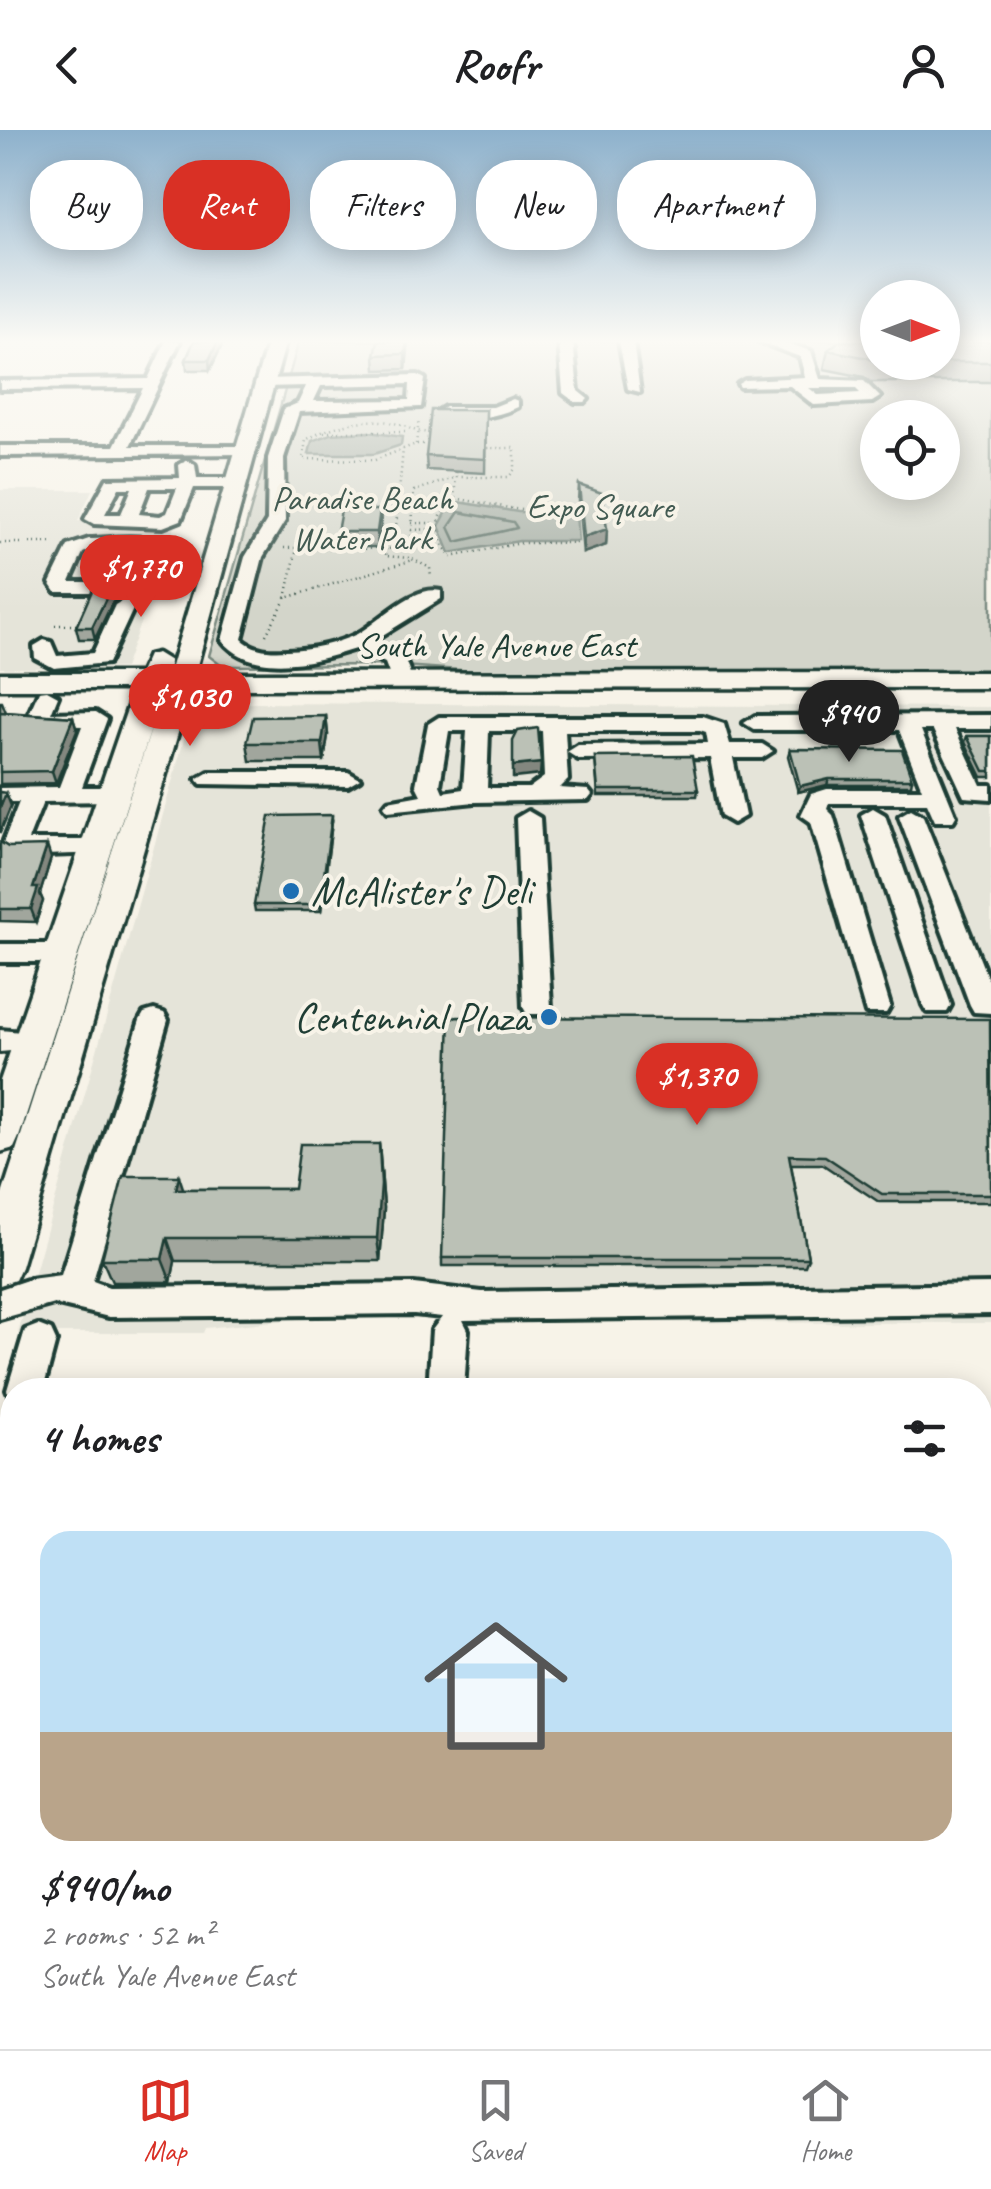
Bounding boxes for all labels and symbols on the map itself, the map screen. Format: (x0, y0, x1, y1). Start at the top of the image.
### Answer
north arrow (860, 280, 960, 380)
park label: Paradise Beach Water Park (271, 476, 455, 561)
park label: Expo Square (527, 484, 676, 529)
pin: $1,770 (60, 535, 222, 620)
street label: South Yale Avenue East (357, 623, 639, 668)
pin: $1,030 (109, 664, 271, 749)
pin: $940 (790, 680, 908, 765)
place label: McAlister's Deli (311, 865, 537, 918)
marker: McAlister's Deli (280, 880, 302, 902)
place label: Centennial Plaza (294, 991, 533, 1044)
marker: Centennial Plaza (538, 1006, 560, 1028)
pin: $1,370 (616, 1043, 778, 1128)

